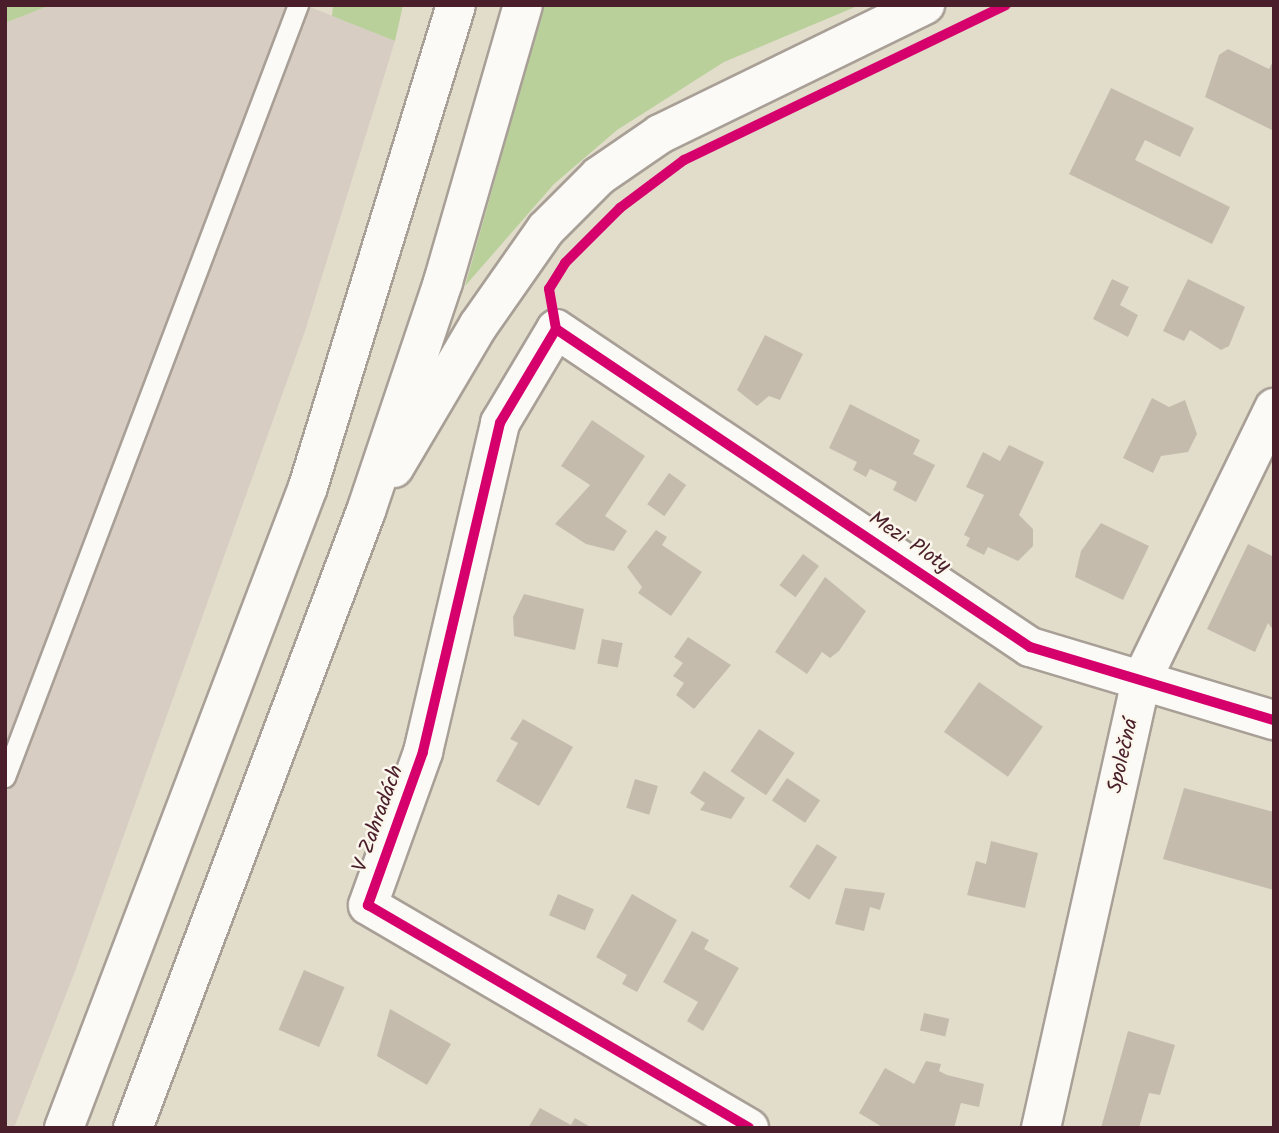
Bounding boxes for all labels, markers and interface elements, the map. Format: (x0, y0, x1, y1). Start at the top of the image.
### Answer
street label: Mezi Ploty (864, 507, 954, 579)
street label: Společná (1103, 716, 1145, 796)
street label: V Zahradách (348, 762, 410, 876)

